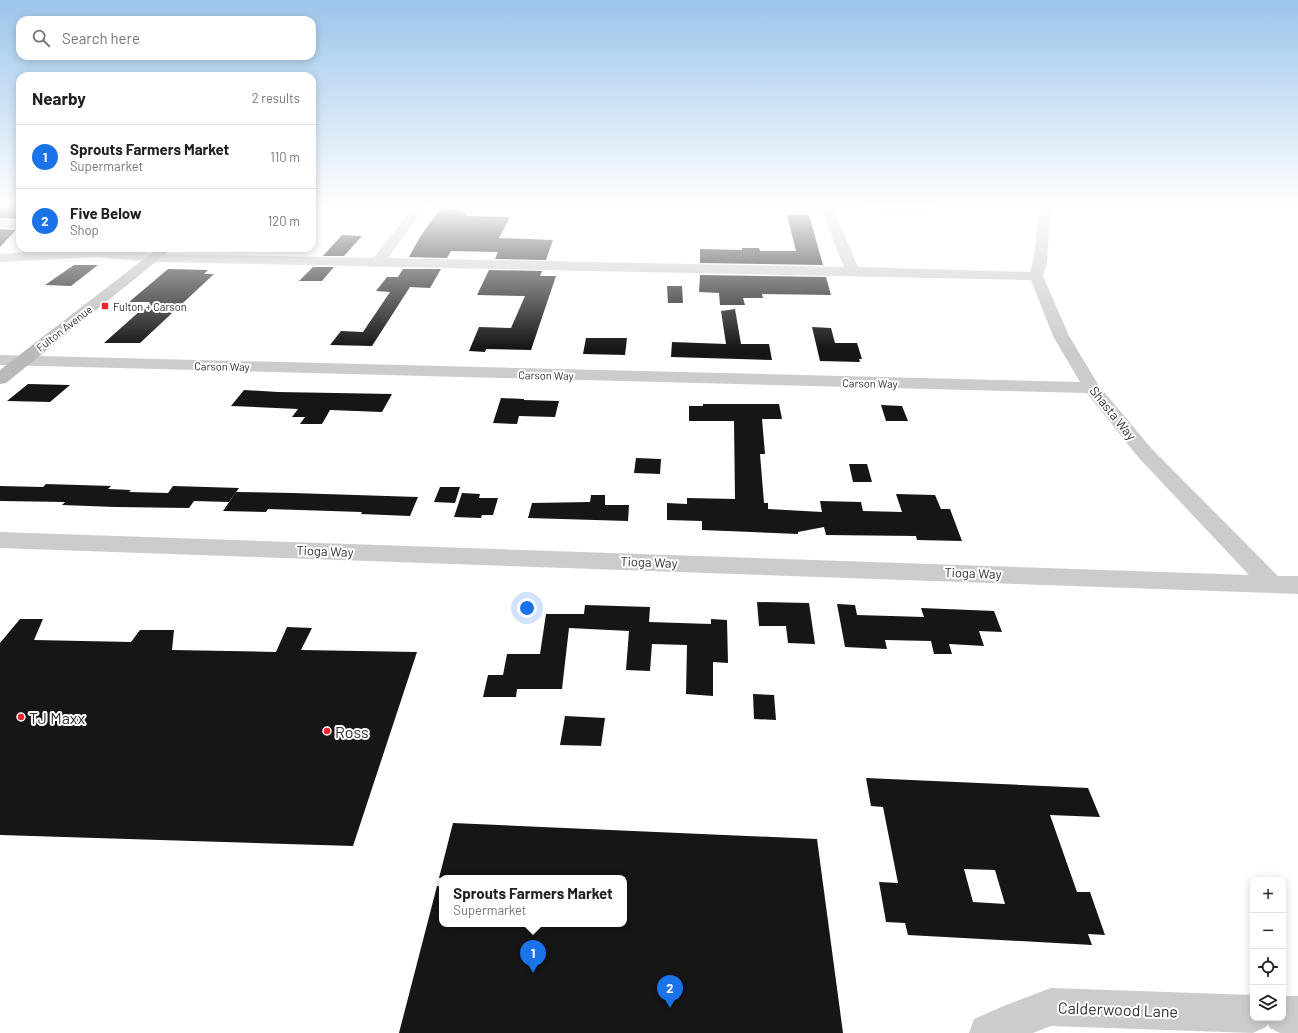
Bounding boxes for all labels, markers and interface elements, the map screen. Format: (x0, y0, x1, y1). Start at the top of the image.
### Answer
search box (16, 16, 316, 60)
icon: search (30, 27, 52, 49)
text: Search here (62, 29, 140, 47)
text: Nearby (32, 88, 86, 108)
text: 2 results (252, 90, 300, 106)
text: Sprouts Farmers Market (70, 140, 229, 158)
text: 1 (43, 149, 47, 165)
text: 110 m (270, 149, 300, 165)
text: Supermarket (70, 158, 143, 174)
text: Five Below (70, 204, 142, 222)
text: 2 (41, 213, 49, 229)
text: 120 m (268, 213, 300, 229)
text: Shop (70, 222, 99, 238)
place label: Fulton + Carson (113, 300, 187, 313)
marker: Fulton + Carson (100, 301, 110, 311)
street label: Fulton Avenue (33, 302, 95, 354)
street label: Carson Way (194, 359, 250, 373)
street label: Carson Way (518, 368, 574, 382)
street label: Carson Way (842, 376, 898, 390)
street label: Shasta Way (1086, 383, 1140, 443)
street label: Tioga Way (296, 542, 354, 560)
street label: Tioga Way (620, 553, 678, 571)
street label: Tioga Way (944, 564, 1002, 582)
your location (517, 598, 537, 618)
place label: TJ Maxx (29, 708, 85, 727)
marker: TJ Maxx (16, 712, 26, 722)
place label: Ross (335, 722, 369, 741)
marker: Ross (322, 726, 332, 736)
popup (439, 875, 627, 927)
map controls (1250, 877, 1286, 1021)
button: + (1250, 877, 1286, 913)
text: Sprouts Farmers Market (453, 884, 613, 902)
text: Supermarket (453, 902, 527, 918)
button: − (1250, 913, 1286, 949)
pin: 1 (520, 940, 546, 973)
button: locate (1250, 949, 1286, 985)
pin: 2 (657, 975, 683, 1008)
button: layers (1250, 985, 1286, 1021)
street label: Calderwood Lane (1058, 997, 1178, 1021)

